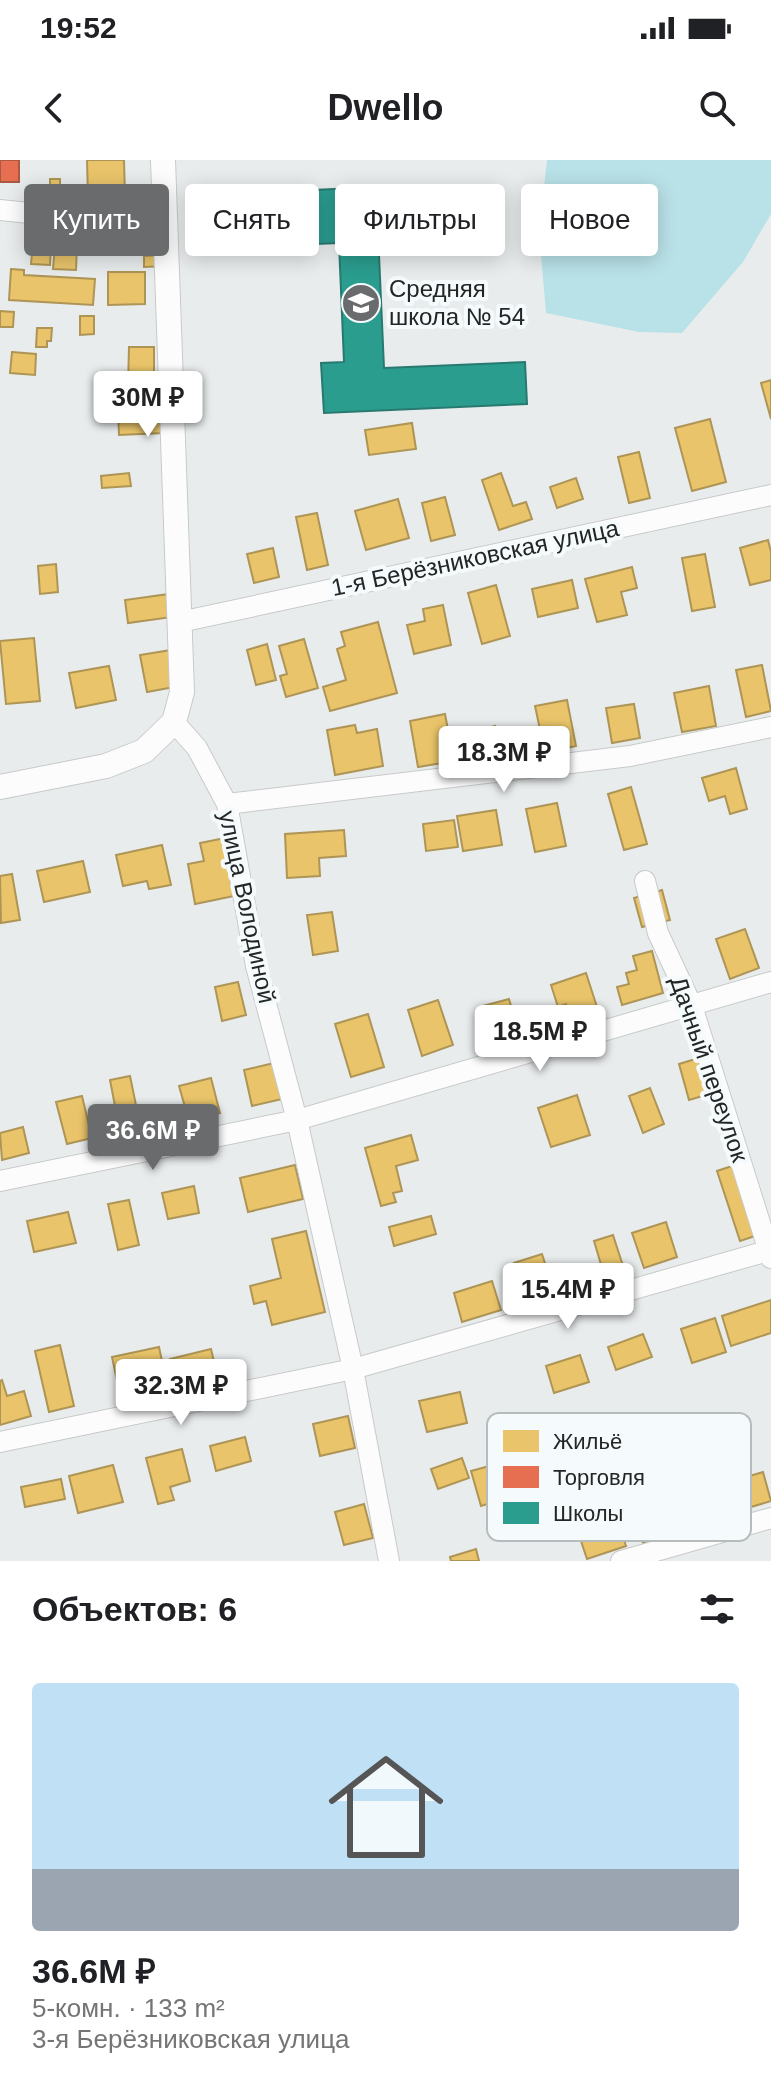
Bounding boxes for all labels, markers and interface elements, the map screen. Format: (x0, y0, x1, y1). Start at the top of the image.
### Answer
text: 19:52 (40, 11, 117, 44)
icon: back (32, 86, 76, 130)
icon: search (695, 86, 739, 130)
text: Dwello (327, 87, 444, 128)
chip: Купить (24, 184, 169, 256)
chip: Снять (185, 184, 319, 256)
chip: Фильтры (335, 184, 505, 256)
chip: Новое (521, 184, 658, 256)
place label: Средняя школа № 54 (389, 275, 525, 330)
school or university icon: Средняя школа № 54 (340, 282, 382, 324)
pin: 30M ₽ (92, 371, 204, 439)
text: 30M ₽ (112, 382, 184, 412)
street label: 1-я Берёзниковская улица (329, 514, 622, 601)
pin: 18.3M ₽ (430, 726, 578, 794)
text: 18.3M ₽ (457, 737, 551, 767)
street label: улица Володиной (214, 808, 281, 1006)
street label: Дачный переулок (665, 972, 754, 1166)
pin: 18.5M ₽ (466, 1005, 614, 1073)
text: 18.5M ₽ (493, 1016, 587, 1046)
pin: 36.6M ₽ (79, 1104, 227, 1172)
text: 36.6M ₽ (106, 1115, 200, 1145)
pin: 15.4M ₽ (494, 1263, 642, 1331)
text: 15.4M ₽ (521, 1274, 615, 1304)
pin: 32.3M ₽ (107, 1359, 255, 1427)
text: 32.3M ₽ (134, 1370, 228, 1400)
legend (487, 1413, 751, 1541)
text: Жильё (553, 1429, 622, 1454)
text: Торговля (553, 1465, 645, 1490)
text: Школы (553, 1501, 623, 1526)
icon: filters (695, 1587, 739, 1631)
text: Объектов: 6 (32, 1590, 237, 1628)
icon: home (314, 1735, 458, 1879)
text: 36.6M ₽ (32, 1952, 156, 1990)
text: 5-комн. · 133 m² (32, 1993, 225, 2023)
text: 3-я Берёзниковская улица (32, 2024, 350, 2054)

